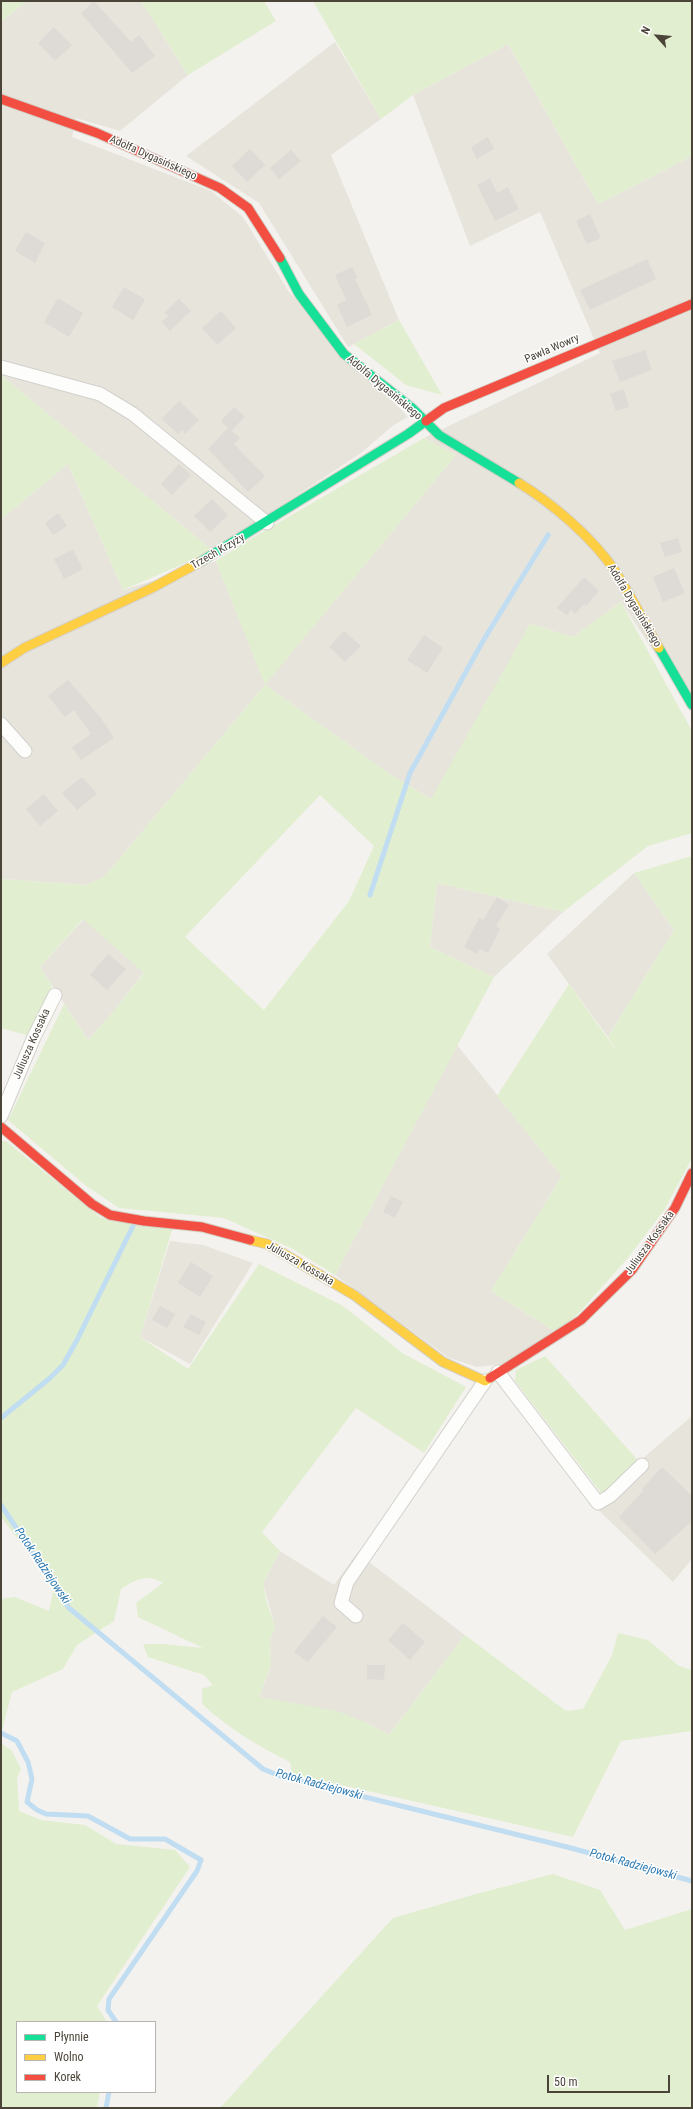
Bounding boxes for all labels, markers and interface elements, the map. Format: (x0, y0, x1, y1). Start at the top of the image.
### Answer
north arrow (637, 16, 677, 56)
text: N (639, 24, 653, 36)
street label: Adolfa Dygasińskiego (107, 133, 199, 183)
street label: Pawła Wowry (523, 332, 581, 366)
street label: Adolfa Dygasińskiego (344, 353, 424, 423)
street label: Trzech Krzyży (189, 531, 247, 573)
street label: Adolfa Dygasińskiego (604, 562, 664, 650)
street label: Juliusza Kossaka (11, 1007, 53, 1081)
street label: Juliusza Kossaka (622, 1209, 678, 1277)
street label: Juliusza Kossaka (264, 1239, 336, 1289)
water label: Potok Radziejowski (11, 1525, 73, 1607)
water label: Potok Radziejowski (274, 1766, 364, 1804)
water label: Potok Radziejowski (588, 1846, 678, 1884)
legend (16, 2021, 156, 2093)
text: Płynnie (54, 2030, 89, 2044)
text: Wolno (54, 2050, 84, 2064)
scale bar (549, 2067, 672, 2093)
text: Korek (54, 2070, 81, 2084)
text: 50 m (554, 2075, 578, 2089)

